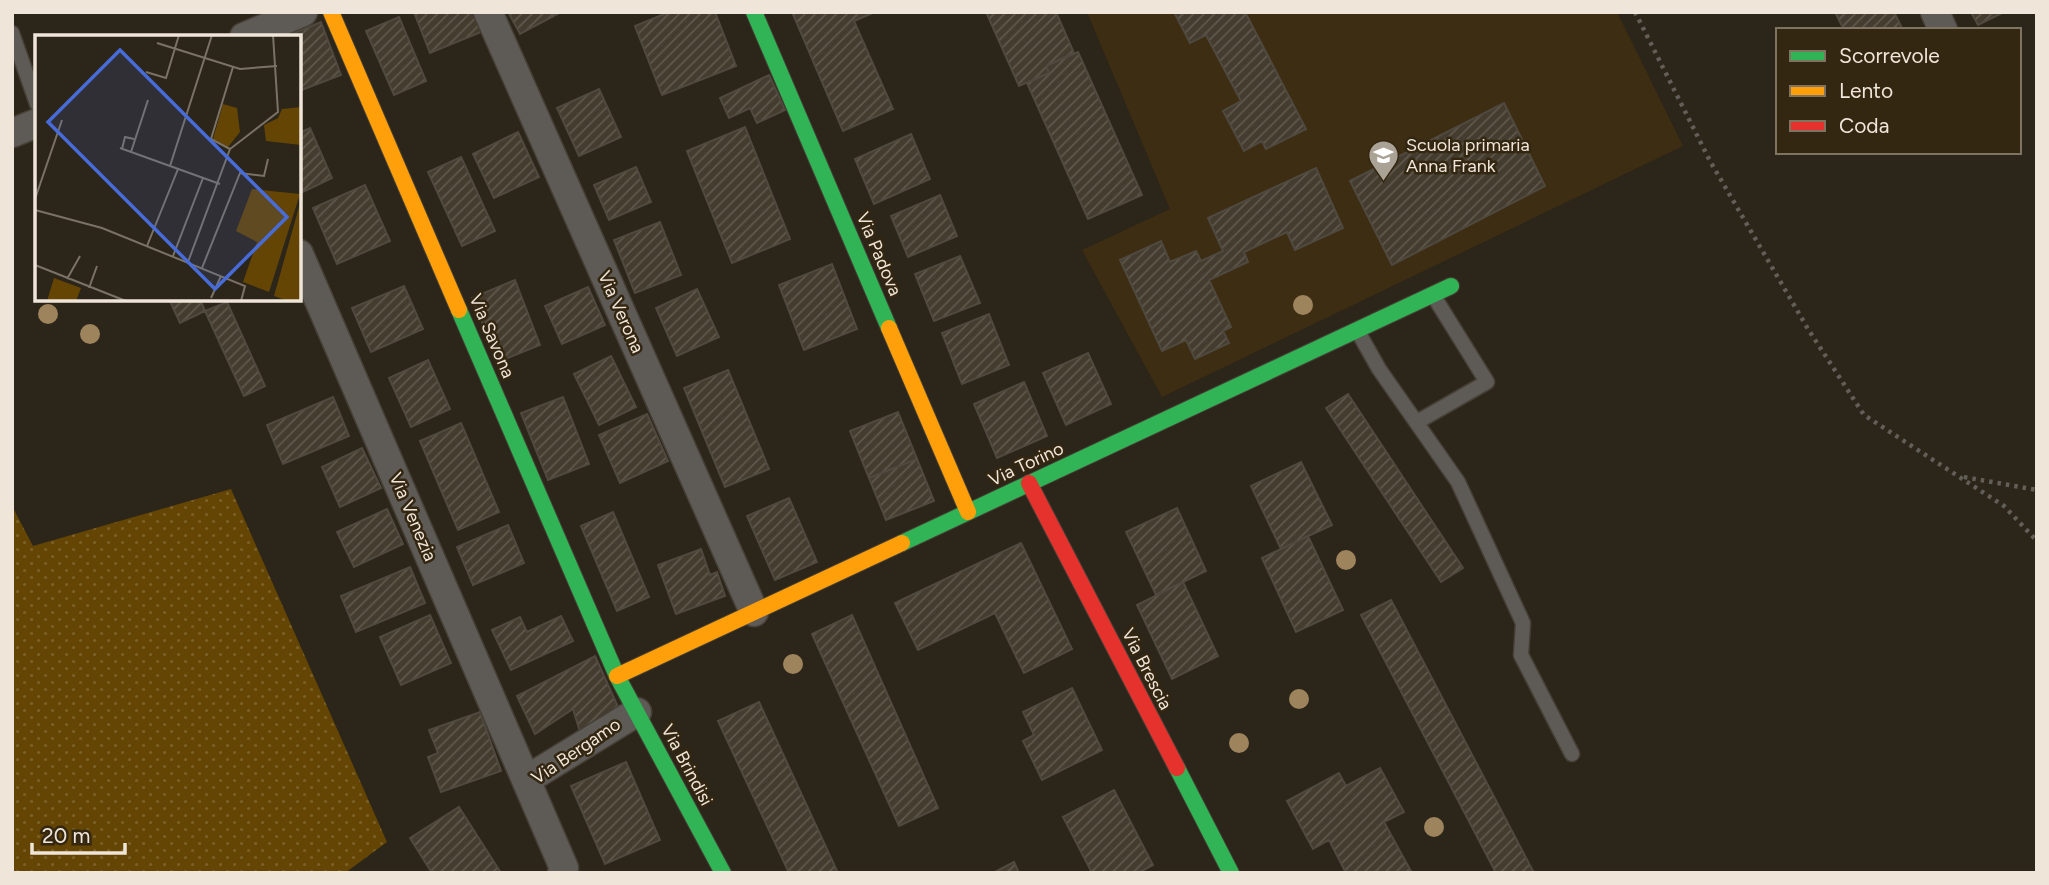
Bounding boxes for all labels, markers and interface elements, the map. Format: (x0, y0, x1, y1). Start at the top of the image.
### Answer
legend (1776, 28, 2021, 154)
inset map (35, 35, 301, 301)
text: Scorrevole (1839, 43, 1940, 68)
text: Lento (1839, 78, 1893, 103)
text: Coda (1839, 113, 1889, 138)
place label: Scuola primaria Anna Frank (1406, 134, 1530, 177)
school or university icon: Scuola primaria Anna Frank (1366, 138, 1400, 182)
street label: Via Padova (852, 209, 906, 299)
street label: Via Verona (593, 268, 649, 356)
street label: Via Savona (464, 291, 520, 381)
street label: Via Torino (985, 437, 1067, 491)
street label: Via Venezia (385, 469, 441, 565)
street label: Via Brescia (1117, 625, 1177, 713)
street label: Via Bergamo (527, 713, 625, 789)
street label: Via Brindisi (656, 721, 718, 809)
scale bar (32, 812, 124, 856)
text: 20 m (42, 823, 90, 848)

